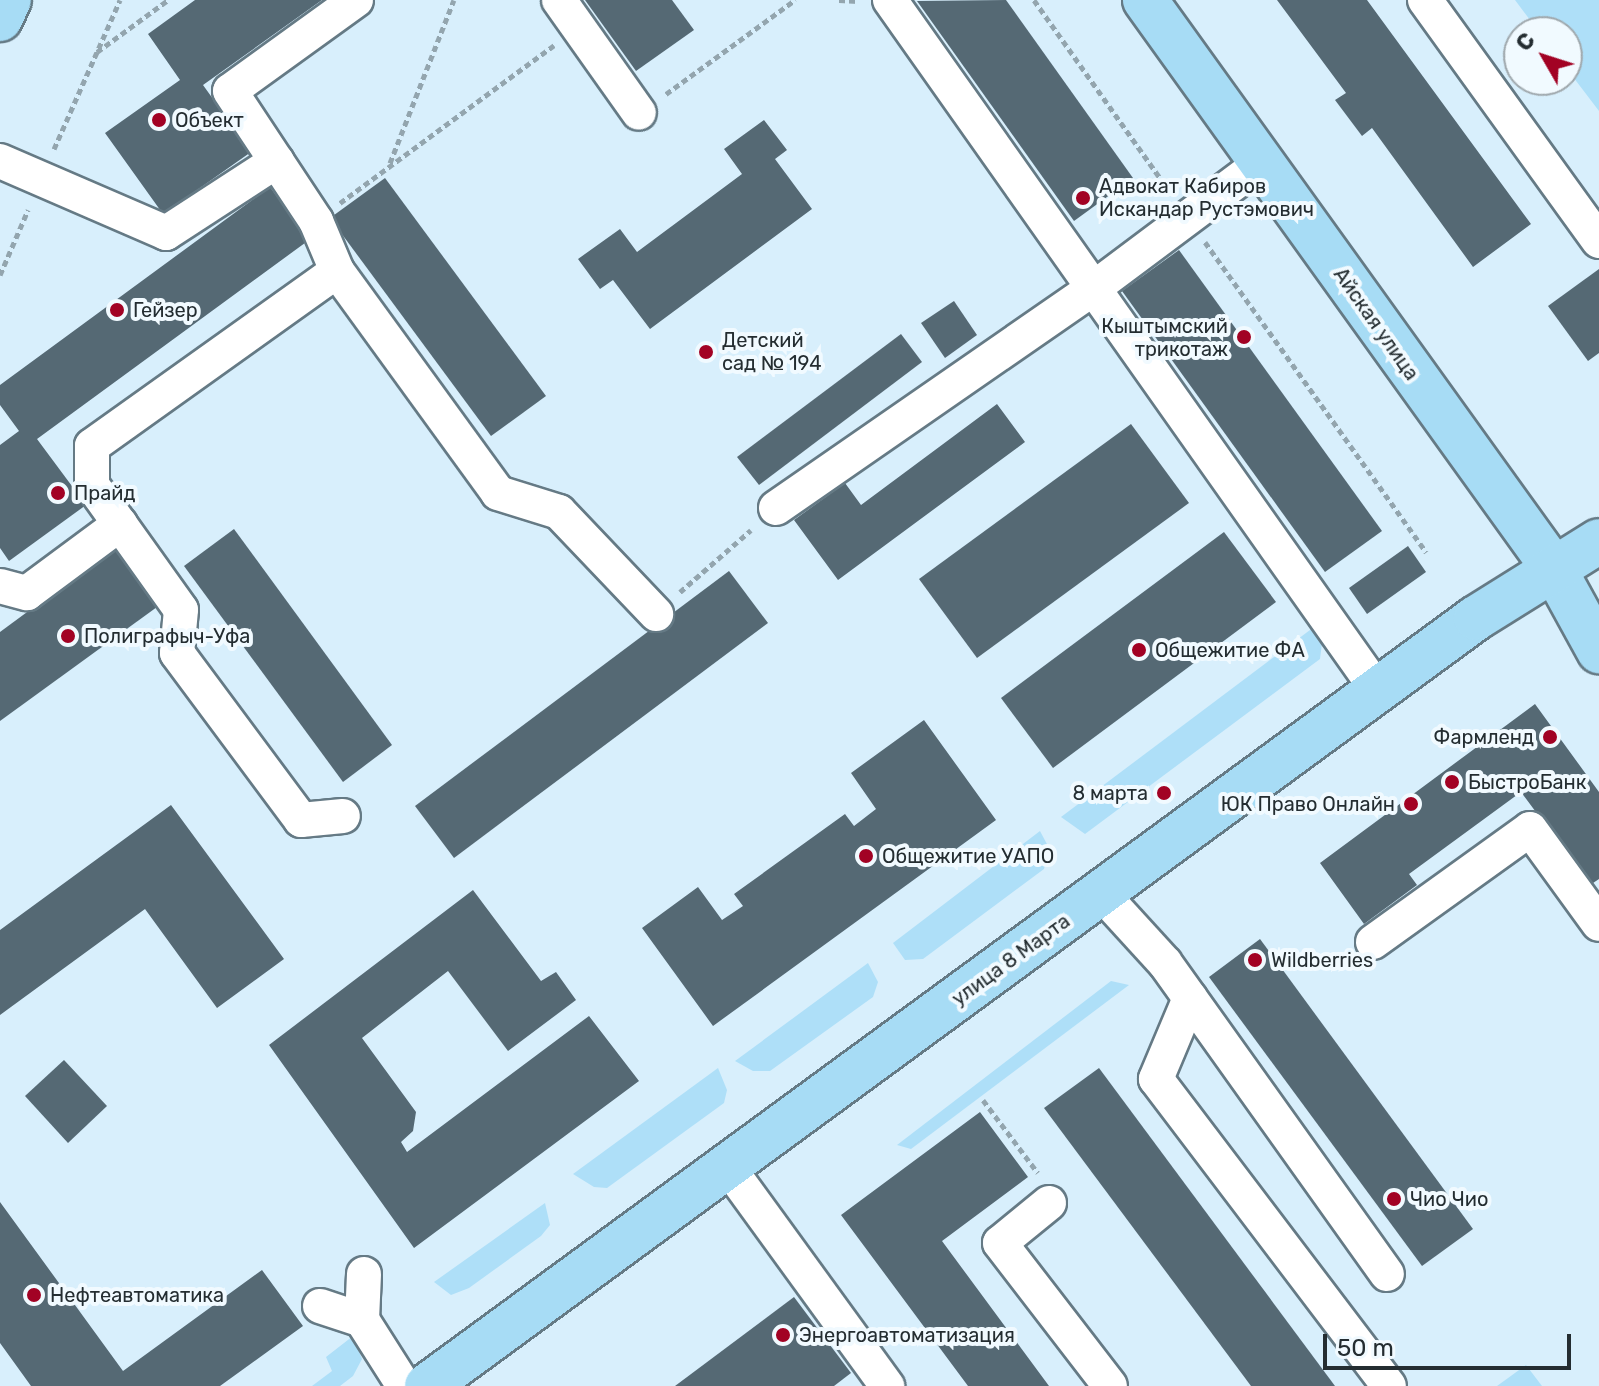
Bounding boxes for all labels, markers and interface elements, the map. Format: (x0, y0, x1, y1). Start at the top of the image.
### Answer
north arrow (1503, 16, 1583, 96)
text: С (1510, 27, 1541, 56)
place label: Объект (175, 108, 244, 132)
marker: Объект (150, 111, 168, 129)
place label: Адвокат Кабиров Искандар Рустэмович (1099, 174, 1314, 221)
marker: Адвокат Кабиров Искандар Рустэмович (1074, 189, 1092, 207)
street label: Айская улица (1328, 263, 1424, 385)
place label: Гейзер (133, 298, 198, 322)
marker: Гейзер (108, 301, 126, 319)
place label: Кыштымский трикотаж (1101, 314, 1228, 361)
place label: Детский сад № 194 (722, 328, 822, 375)
marker: Кыштымский трикотаж (1235, 328, 1253, 346)
marker: Детский сад № 194 (697, 343, 715, 361)
place label: Прайд (74, 481, 135, 505)
marker: Прайд (49, 484, 67, 502)
place label: Полиграфыч-Уфа (84, 624, 250, 648)
marker: Полиграфыч-Уфа (59, 627, 77, 645)
place label: Общежитие ФА (1155, 638, 1305, 662)
marker: Общежитие ФА (1130, 641, 1148, 659)
place label: Фармленд (1433, 725, 1534, 749)
marker: Фармленд (1541, 728, 1559, 746)
place label: БыстроБанк (1468, 770, 1586, 794)
marker: БыстроБанк (1443, 773, 1461, 791)
place label: 8 марта (1073, 781, 1148, 805)
marker: 8 марта (1155, 784, 1173, 802)
place label: ЮК Право Онлайн (1221, 792, 1395, 816)
marker: ЮК Право Онлайн (1402, 795, 1420, 813)
place label: Общежитие УАПО (882, 844, 1054, 868)
marker: Общежитие УАПО (857, 847, 875, 865)
street label: улица 8 Марта (947, 909, 1075, 1011)
place label: Wildberries (1271, 948, 1373, 972)
marker: Wildberries (1246, 951, 1264, 969)
place label: Чио Чио (1410, 1187, 1488, 1211)
marker: Чио Чио (1385, 1190, 1403, 1208)
place label: Нефтеавтоматика (50, 1283, 224, 1307)
marker: Нефтеавтоматика (25, 1286, 43, 1304)
scale bar (1327, 1318, 1575, 1368)
place label: Энергоавтоматизация (799, 1323, 1015, 1347)
marker: Энергоавтоматизация (774, 1326, 792, 1344)
text: 50 m (1337, 1334, 1394, 1362)

